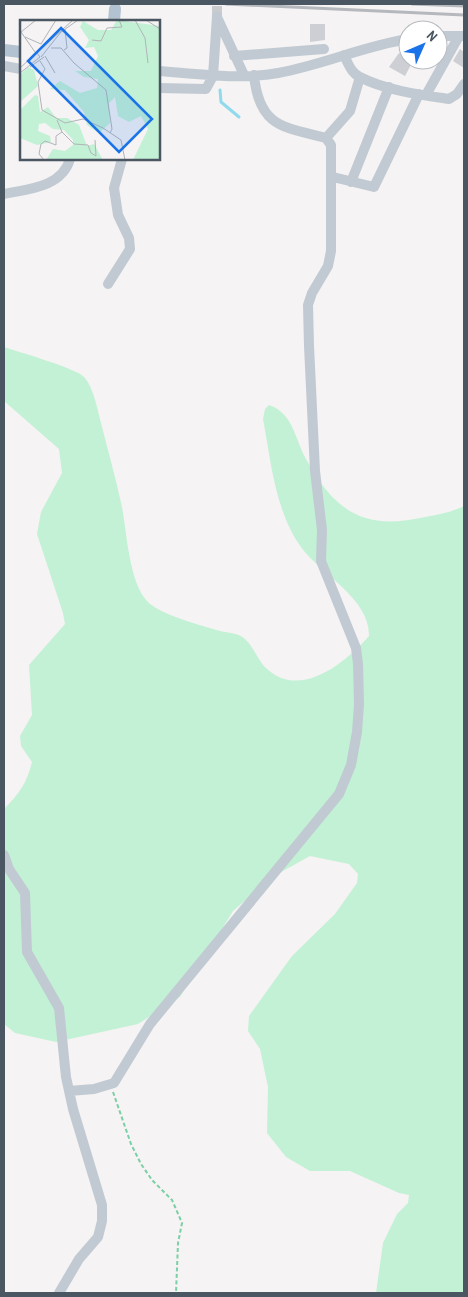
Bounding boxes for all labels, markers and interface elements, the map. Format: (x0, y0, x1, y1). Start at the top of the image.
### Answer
inset map (20, 20, 160, 160)
north arrow (398, 20, 448, 70)
text: N (423, 27, 441, 45)

